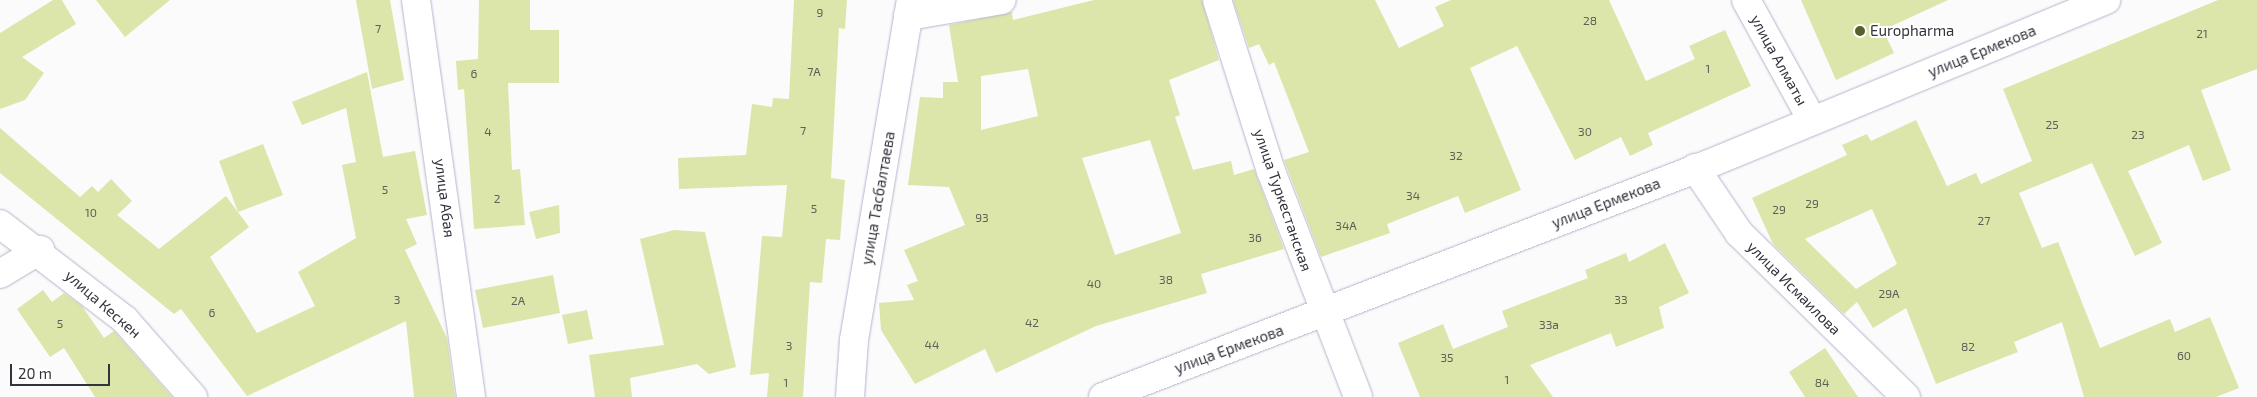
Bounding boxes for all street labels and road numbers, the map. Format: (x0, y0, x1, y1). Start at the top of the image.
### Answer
street label: улица Алматы (1747, 12, 1811, 108)
street label: улица Ермекова (1925, 21, 2039, 81)
street label: улица Туркестанская (1250, 126, 1316, 274)
street label: улица Тасбалтаева (857, 130, 899, 266)
street label: улица Абая (431, 157, 459, 239)
street label: улица Ермекова (1549, 174, 1663, 232)
street label: улица Исмаилова (1743, 237, 1845, 339)
street label: улица Кескен (61, 266, 145, 342)
street label: улица Ермекова (1172, 321, 1286, 377)

